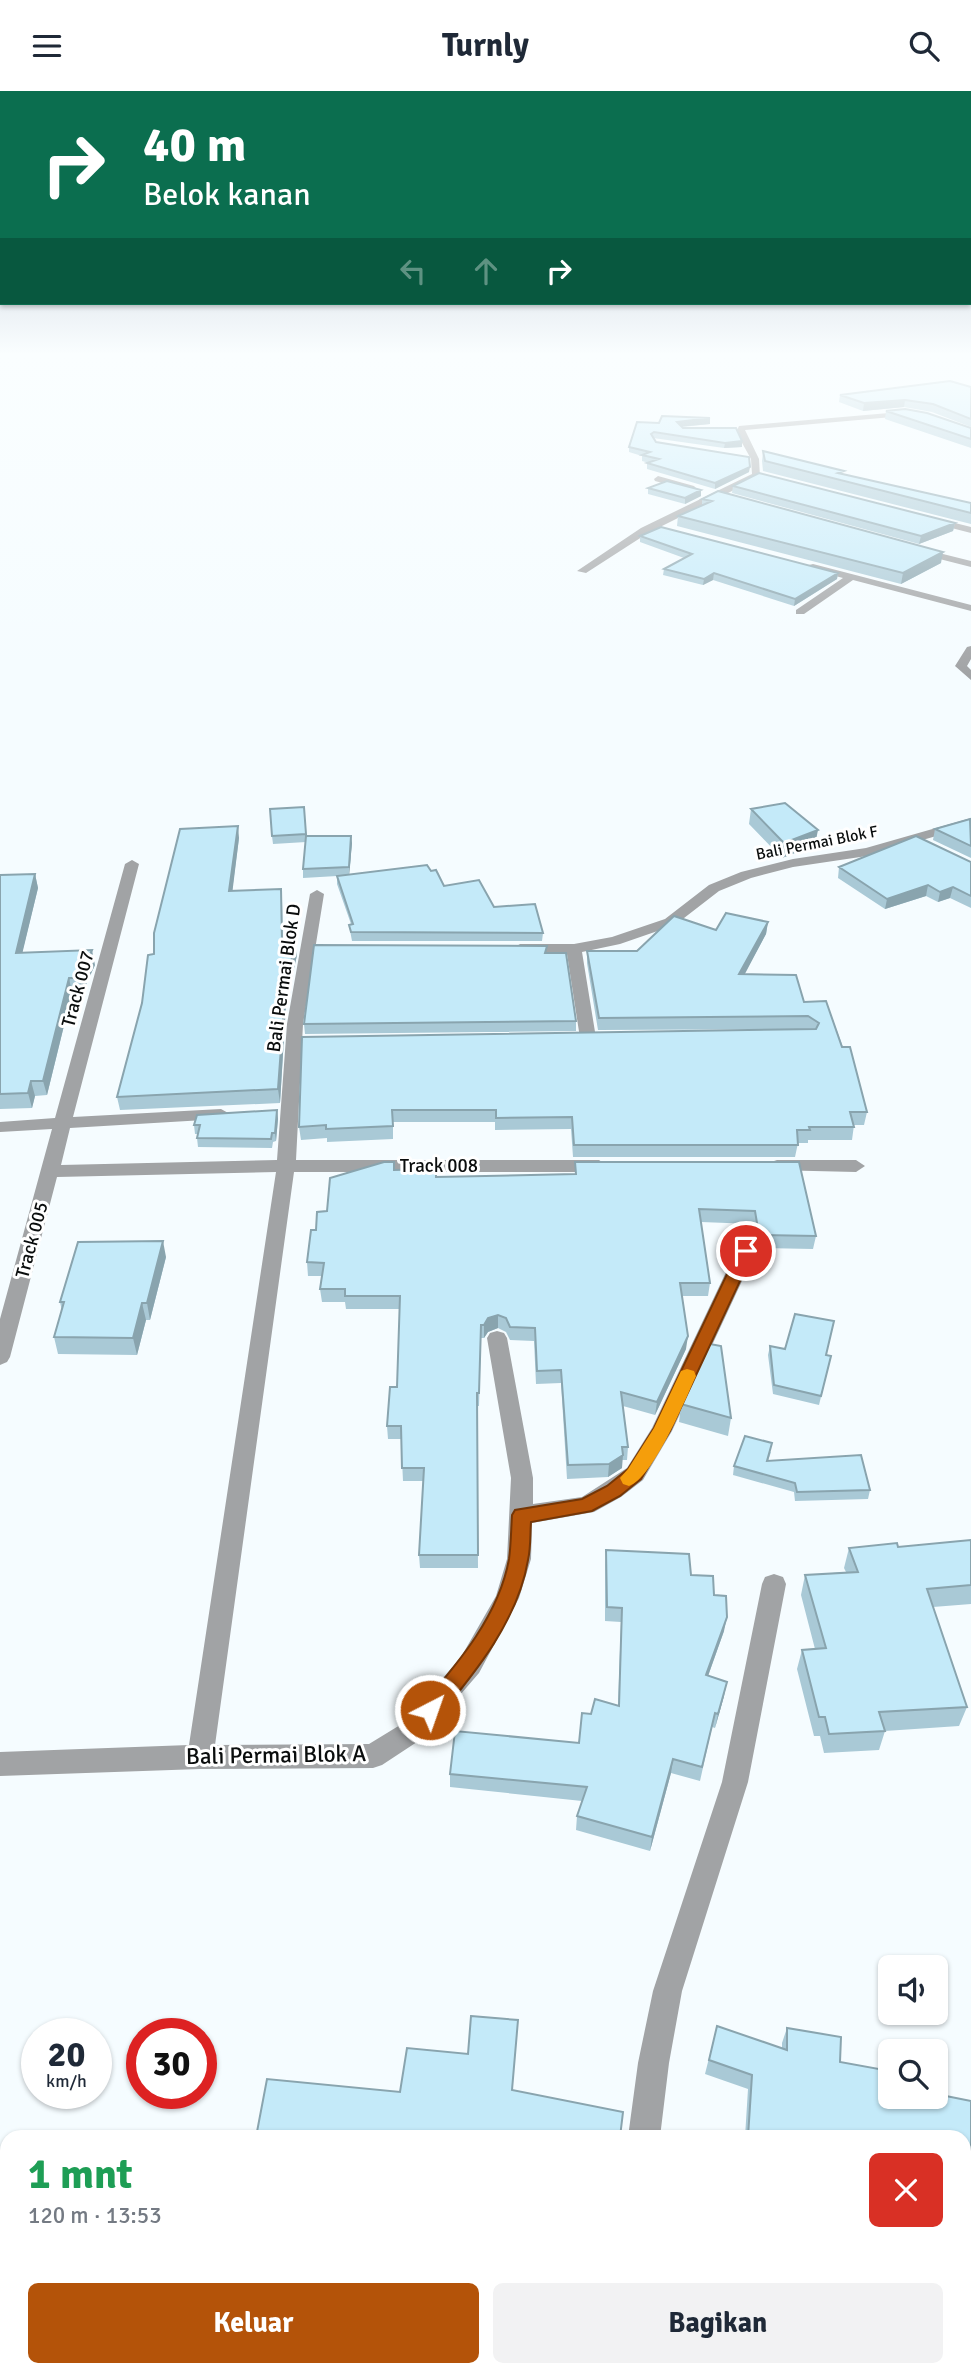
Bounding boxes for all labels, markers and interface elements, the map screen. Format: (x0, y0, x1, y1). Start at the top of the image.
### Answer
text: Turnly (442, 26, 529, 65)
icon: menu (28, 27, 66, 65)
icon: search (905, 27, 943, 65)
text: 40 m (143, 115, 246, 175)
icon: right (28, 119, 119, 210)
text: Belok kanan (143, 175, 311, 214)
icon: left (394, 252, 432, 290)
icon: ahead (467, 252, 505, 290)
icon: right (540, 252, 578, 290)
street label: Bali Permai Blok F (754, 821, 880, 865)
street label: Bali Permai Blok D (262, 902, 306, 1054)
street label: Track 007 (56, 948, 100, 1030)
street label: Track 008 (400, 1154, 478, 1178)
street label: Track 005 (10, 1199, 54, 1281)
pin (716, 1221, 776, 1281)
icon: arrive (727, 1232, 765, 1270)
position arrow (393, 1673, 467, 1747)
street label: Bali Permai Blok A (186, 1739, 366, 1771)
map controls (878, 1955, 948, 2109)
button: sound (878, 1955, 948, 2025)
speed limit sign: 30 (126, 2018, 217, 2109)
text: 20 (48, 2033, 85, 2076)
button: search (878, 2039, 948, 2109)
text: km/h (46, 2070, 87, 2092)
text: 1 mnt (28, 2149, 133, 2200)
button: close (869, 2153, 943, 2227)
text: 120 m · 13:53 (28, 2201, 162, 2230)
button: Keluar (28, 2283, 479, 2363)
button: Bagikan (493, 2283, 943, 2363)

